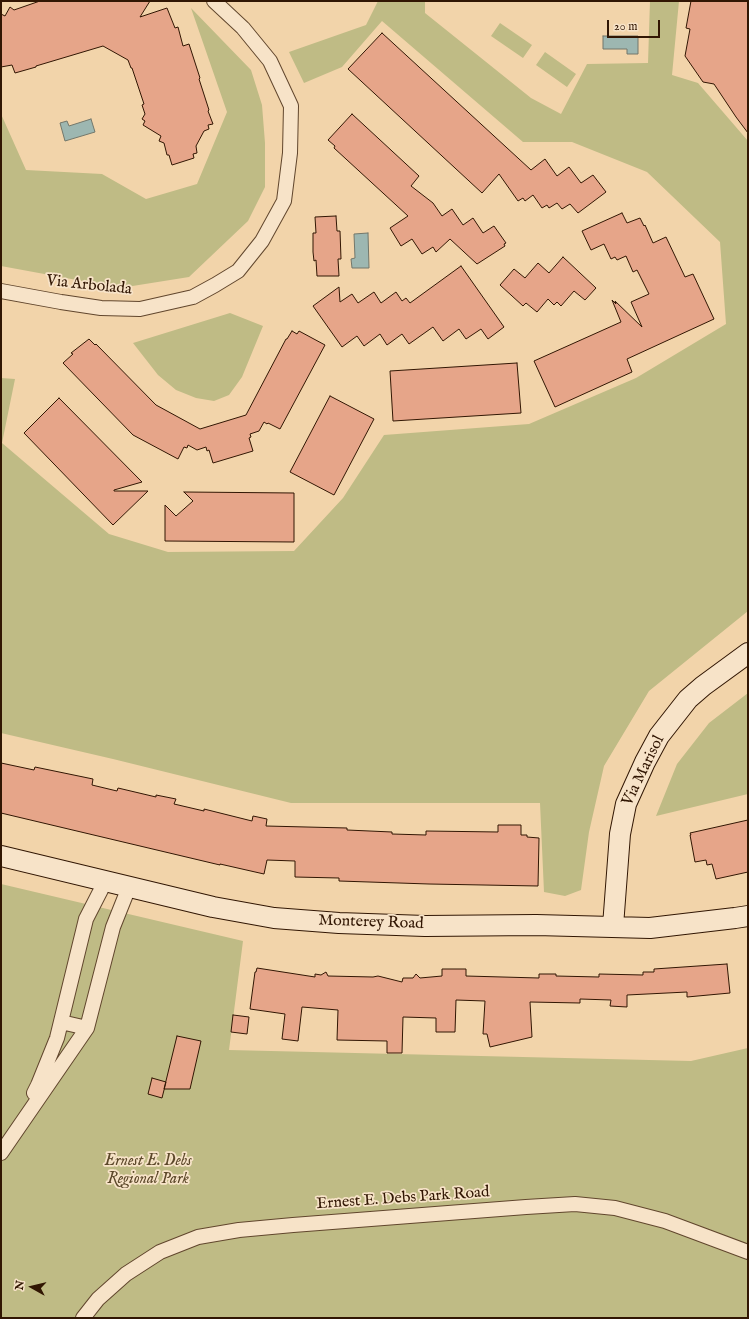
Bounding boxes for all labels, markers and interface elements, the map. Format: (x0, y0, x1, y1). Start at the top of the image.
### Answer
scale bar (609, 12, 662, 38)
text: 20 m (614, 19, 637, 34)
street label: Via Arbolada (45, 272, 133, 300)
street label: Via Marisol (619, 733, 669, 809)
street label: Monterey Road (318, 912, 424, 934)
park label: Ernest E. Debs Regional Park (104, 1152, 192, 1190)
street label: Ernest E. Debs Park Road (316, 1183, 490, 1215)
north arrow (12, 1267, 52, 1307)
text: N (13, 1280, 28, 1291)

